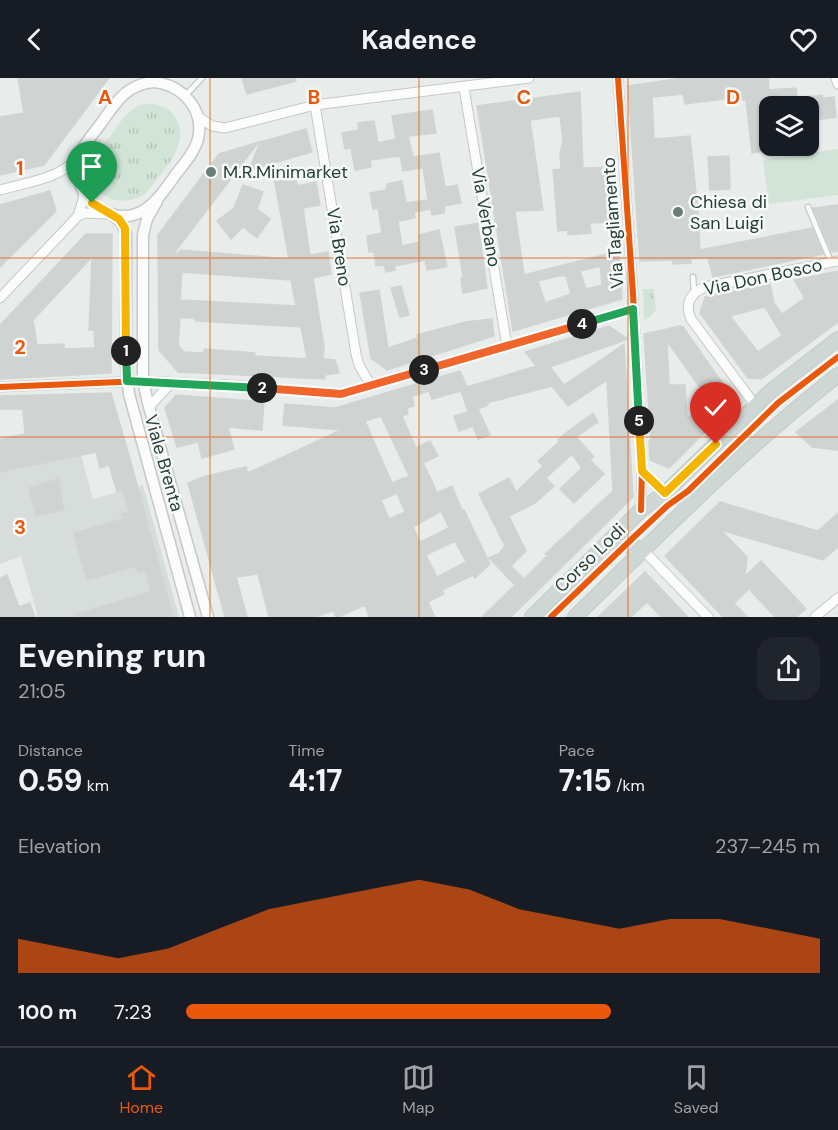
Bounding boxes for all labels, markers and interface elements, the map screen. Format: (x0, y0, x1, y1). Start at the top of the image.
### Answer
text: Kadence (361, 22, 477, 57)
icon: back (18, 23, 51, 56)
icon: heart (787, 23, 820, 56)
text: A (98, 84, 112, 110)
text: B (308, 84, 320, 110)
text: C (517, 84, 531, 110)
text: D (726, 84, 740, 110)
map controls (759, 96, 819, 156)
button: layers (759, 96, 819, 156)
pin (66, 141, 117, 203)
icon: arrive (75, 150, 108, 183)
text: 1 (16, 155, 24, 181)
street label: Via Tagliamento (596, 156, 630, 290)
place label: M.R.Minimarket (223, 160, 348, 184)
marker: M.R.Minimarket (204, 165, 218, 179)
street label: Via Verbano (465, 165, 507, 269)
place label: Chiesa di San Luigi (690, 190, 767, 235)
marker: Chiesa di San Luigi (671, 205, 685, 219)
street label: Via Breno (321, 206, 357, 288)
street label: Via Don Bosco (701, 253, 825, 301)
pin: 4 (567, 309, 597, 339)
text: 4 (577, 313, 587, 334)
text: 2 (14, 334, 26, 360)
pin: 1 (111, 336, 141, 366)
text: 1 (123, 340, 129, 361)
pin: 3 (409, 355, 439, 385)
text: 3 (419, 359, 429, 380)
pin: 2 (247, 373, 277, 403)
text: 2 (257, 377, 267, 398)
pin (690, 382, 741, 444)
icon: check (699, 391, 732, 424)
pin: 5 (624, 406, 654, 436)
text: 5 (634, 410, 644, 431)
street label: Viale Brenta (139, 412, 189, 514)
text: 3 (14, 514, 26, 540)
street label: Corso Lodi (549, 518, 631, 598)
text: Evening run (18, 634, 206, 677)
button: share (757, 637, 820, 700)
text: 21:05 (18, 678, 66, 704)
text: Distance (18, 740, 83, 761)
text: Time (288, 740, 325, 761)
text: Pace (559, 740, 595, 761)
text: 0.59 (18, 761, 82, 800)
text: 4:17 (288, 761, 342, 800)
text: 7:15 (559, 761, 612, 800)
text: km (82, 775, 109, 796)
text: /km (612, 775, 645, 796)
text: Elevation (18, 833, 101, 859)
text: 237–245 m (715, 833, 820, 859)
text: 100 m (18, 999, 77, 1025)
text: 7:23 (114, 999, 152, 1025)
tab: Home (119, 1061, 163, 1118)
tab: Map (402, 1061, 435, 1118)
tab: Saved (674, 1061, 719, 1118)

